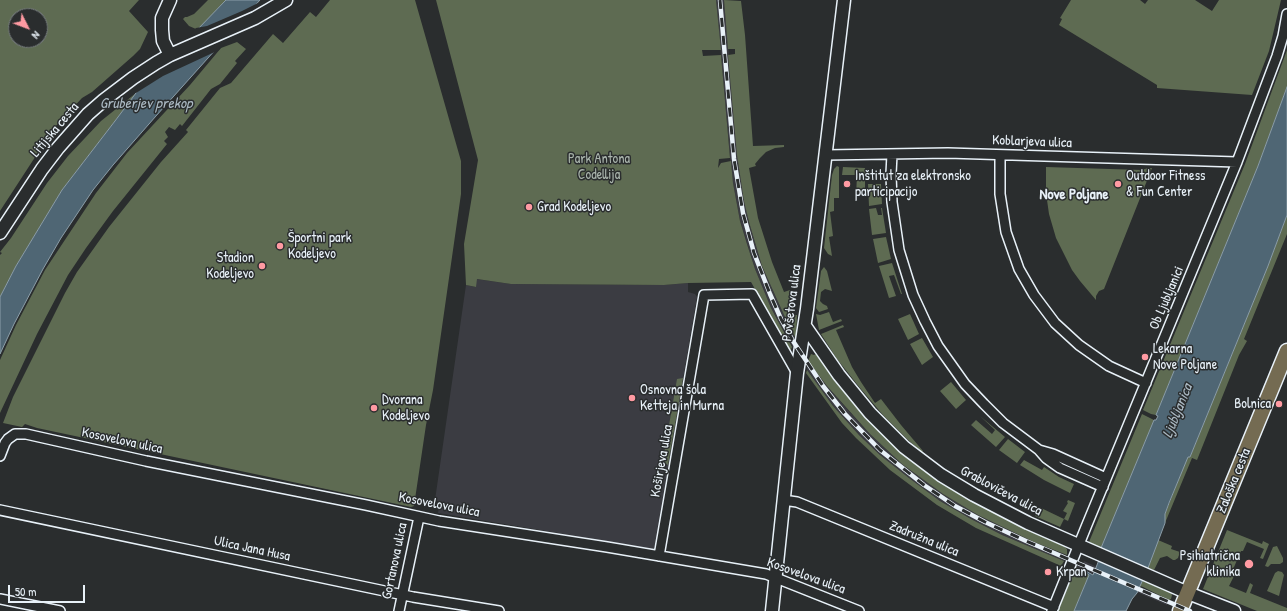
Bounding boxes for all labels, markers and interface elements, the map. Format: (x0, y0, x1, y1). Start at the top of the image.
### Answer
north arrow (8, 8, 48, 48)
text: N (29, 28, 43, 42)
water label: Gruberjev prekop (100, 95, 192, 113)
street label: Litijska cesta (27, 99, 83, 161)
street label: Koblarjeva ulica (992, 132, 1072, 152)
park label: Park Antona Codellija (568, 151, 630, 184)
place label: Inštitut za elektronsko participacijo (855, 168, 971, 200)
place label: Outdoor Fitness & Fun Center (1126, 168, 1205, 200)
marker: Inštitut za elektronsko participacijo (842, 179, 852, 189)
marker: Outdoor Fitness & Fun Center (1113, 179, 1123, 189)
district label: Nove Poljane (1040, 186, 1108, 204)
place label: Grad Kodeljevo (537, 199, 611, 215)
marker: Grad Kodeljevo (524, 202, 534, 212)
place label: Športni park Kodeljevo (288, 230, 352, 262)
marker: Športni park Kodeljevo (275, 241, 285, 251)
place label: Stadion Kodeljevo (206, 250, 254, 282)
marker: Stadion Kodeljevo (257, 261, 267, 271)
street label: Povšetova ulica (779, 264, 805, 342)
street label: Ob Ljubljanici (1146, 264, 1188, 332)
place label: Lekarna Nove Poljane (1153, 341, 1217, 374)
marker: Lekarna Nove Poljane (1140, 352, 1150, 362)
water label: Ljubljanica (1159, 381, 1197, 441)
place label: Osnovna šola Ketteja in Murna (640, 382, 724, 414)
place label: Dvorana Kodeljevo (382, 392, 430, 424)
marker: Osnovna šola Ketteja in Murna (627, 393, 637, 403)
place label: Bolnica (1234, 396, 1271, 412)
marker: Bolnica (1274, 399, 1284, 409)
marker: Dvorana Kodeljevo (369, 403, 379, 413)
street label: Koširjeva ulica (647, 423, 677, 499)
street label: Kosovelova ulica (80, 424, 164, 458)
street label: Zaloška cesta (1213, 446, 1255, 516)
street label: Grablovičeva ulica (957, 462, 1045, 520)
street label: Kosovelova ulica (397, 489, 481, 521)
street label: Zadružna ulica (887, 517, 961, 561)
street label: Gortanova ulica (379, 521, 411, 601)
street label: Ulica Jana Husa (212, 533, 292, 565)
place label: Psihiatrična klinika (1180, 548, 1240, 580)
street label: Kosovelova ulica (764, 554, 848, 598)
marker: Psihiatrična klinika (1243, 558, 1255, 570)
place label: Krpan (1056, 564, 1087, 580)
marker: Krpan (1043, 567, 1053, 577)
scale bar (10, 577, 87, 603)
text: 50 m (15, 583, 36, 600)

